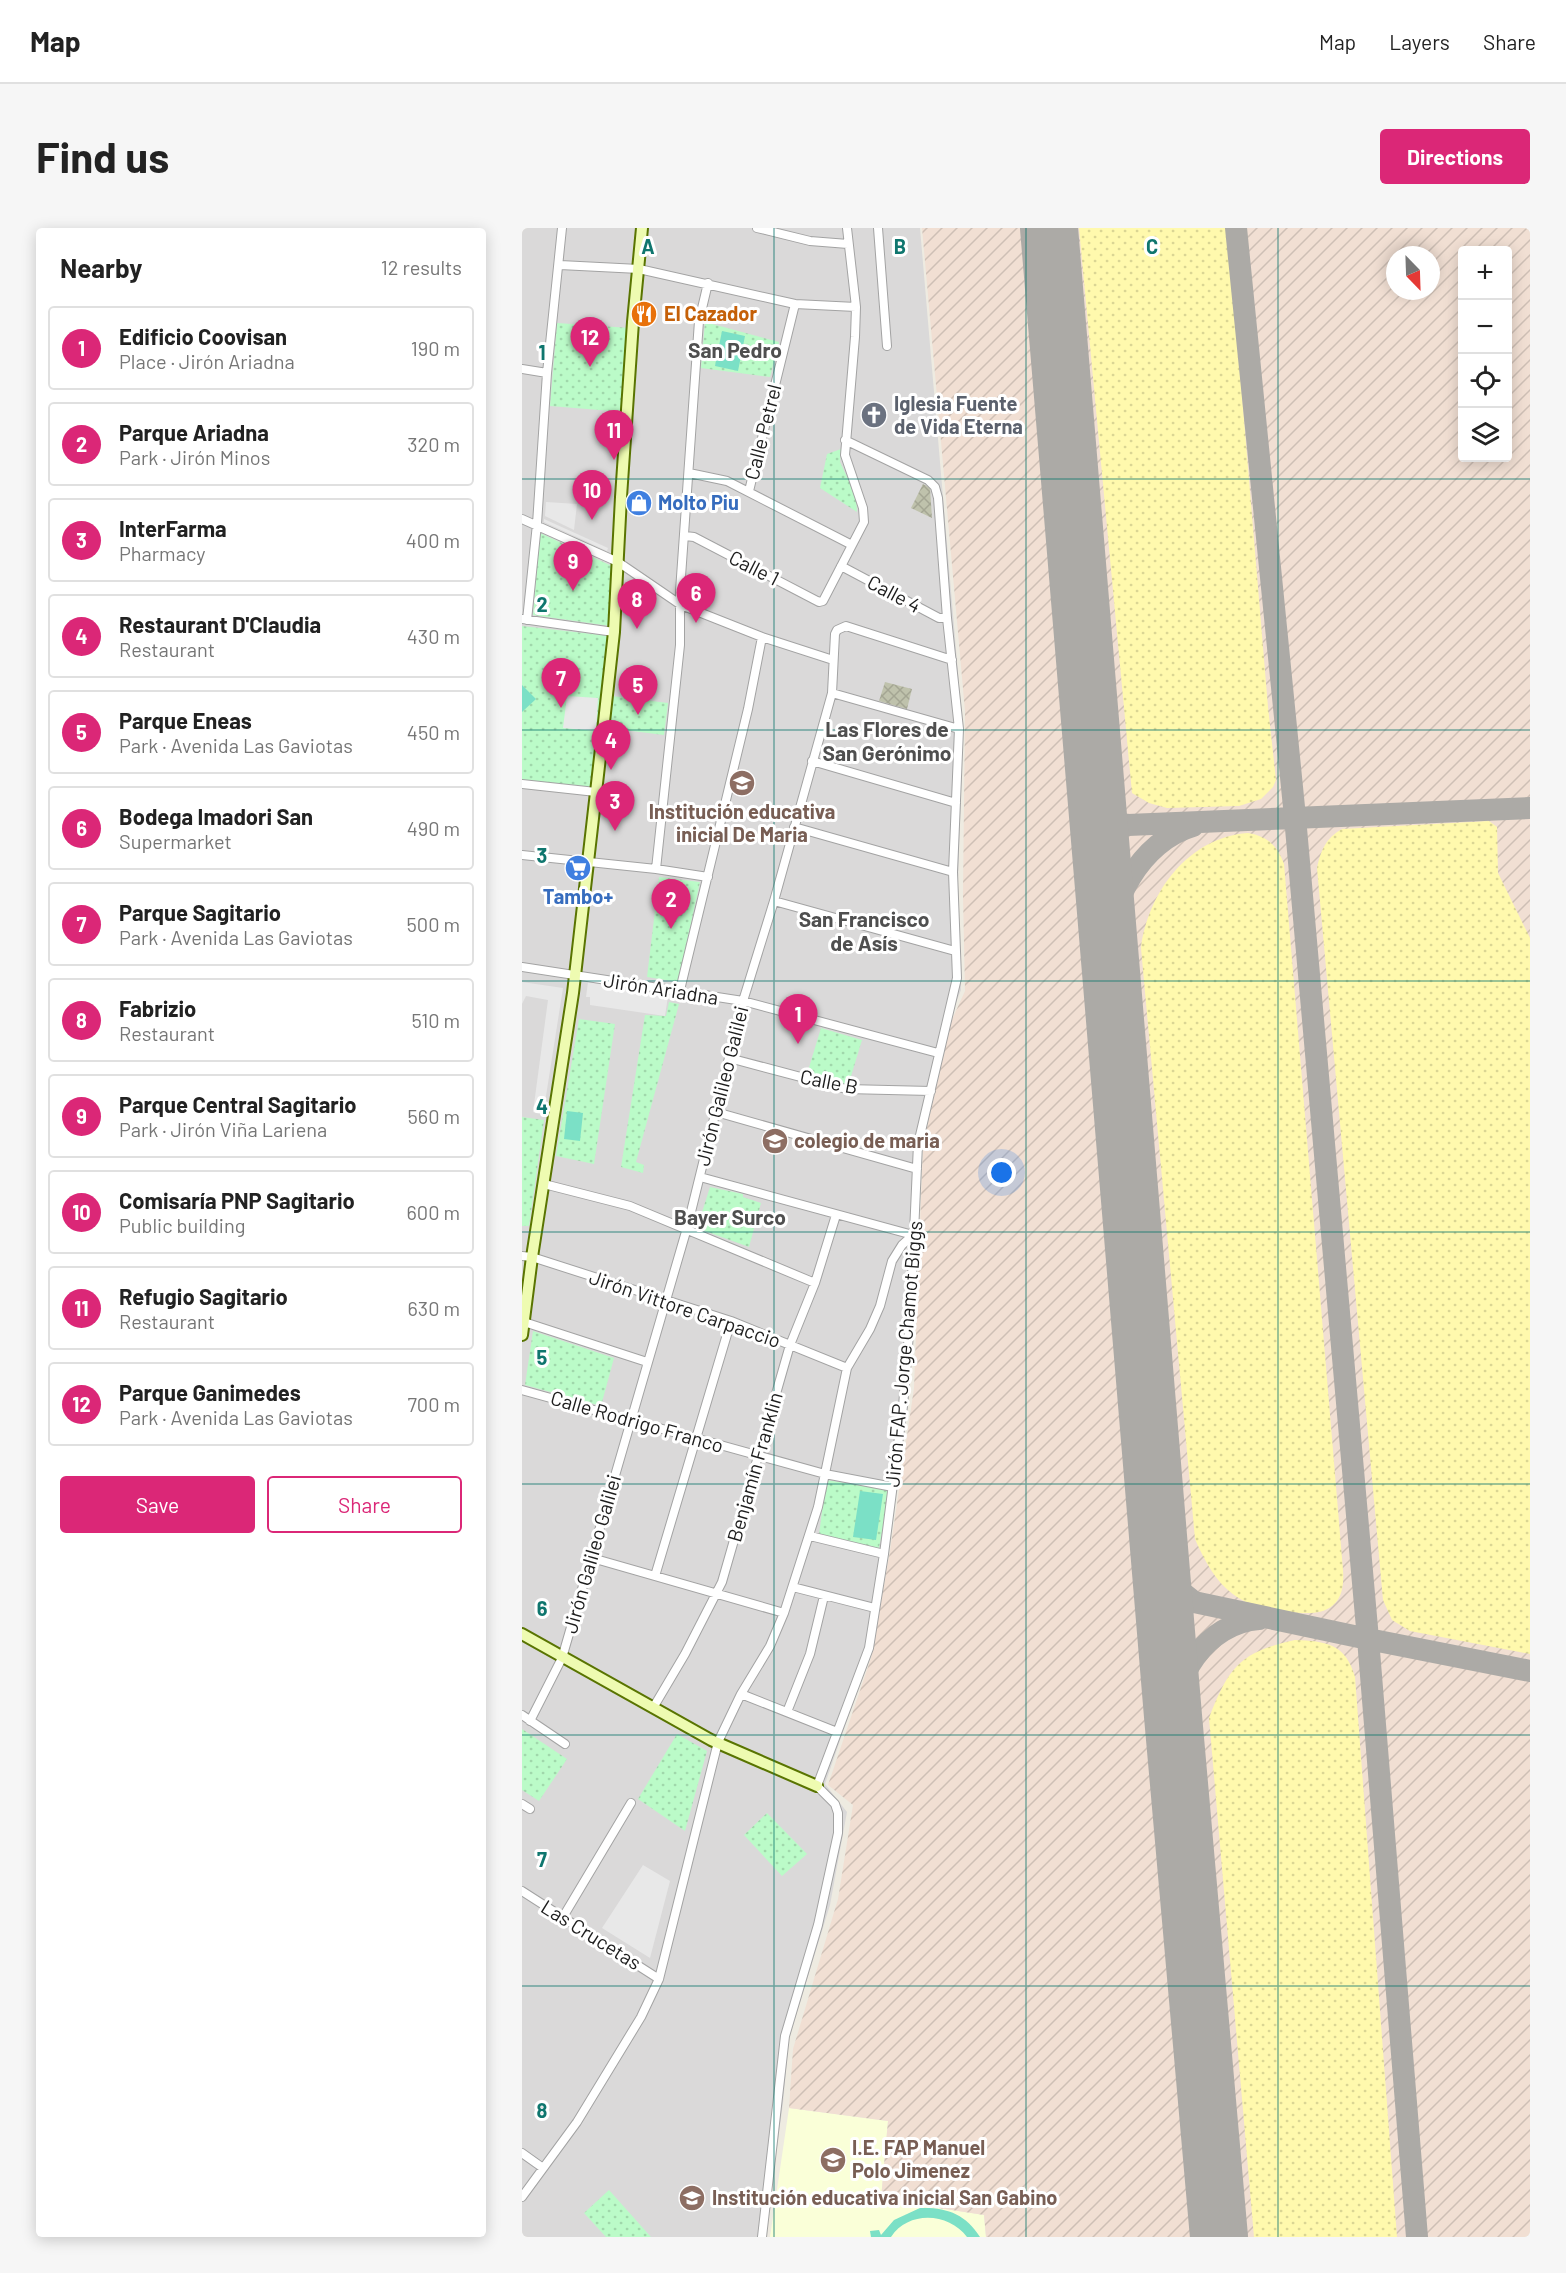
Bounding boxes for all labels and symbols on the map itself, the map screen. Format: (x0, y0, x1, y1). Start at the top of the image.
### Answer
text: A (641, 234, 655, 258)
text: B (894, 234, 906, 258)
text: C (1146, 234, 1158, 258)
north arrow (1386, 246, 1440, 300)
restaurant icon: El Cazador (629, 299, 659, 329)
place label: El Cazador (664, 301, 757, 325)
pin: 12 (570, 318, 610, 367)
district label: San Pedro (688, 337, 782, 362)
text: 1 (538, 340, 546, 364)
street label: Calle Petrel (739, 381, 786, 482)
place label: Iglesia Fuente de Vida Eterna (894, 391, 1023, 438)
church icon: Iglesia Fuente de Vida Eterna (859, 400, 889, 430)
pin: 11 (594, 410, 634, 460)
pin: 10 (572, 470, 612, 520)
shop icon: Molto Piu (624, 488, 654, 518)
place label: Molto Piu (658, 490, 739, 514)
pin: 9 (554, 542, 592, 591)
street label: Calle 1 (725, 544, 784, 590)
street label: Calle 4 (864, 569, 925, 617)
pin: 6 (676, 574, 716, 623)
pin: 8 (618, 580, 656, 629)
text: 2 (536, 592, 548, 616)
pin: 7 (542, 658, 580, 708)
pin: 5 (618, 666, 658, 715)
district label: Las Flores de San Gerónimo (823, 716, 951, 765)
pin: 4 (592, 720, 631, 770)
school or university icon: Institución educativa inicial De Maria (727, 768, 757, 798)
pin: 3 (596, 782, 634, 831)
place label: Institución educativa inicial De Maria (649, 799, 835, 846)
text: 3 (537, 843, 547, 867)
supermarket icon: Tambo+ (563, 853, 593, 883)
pin: 2 (652, 880, 690, 929)
place label: Tambo+ (543, 884, 613, 908)
district label: San Francisco de Asís (799, 906, 929, 955)
street label: Jirón Ariadna (602, 967, 720, 1009)
pin: 1 (778, 994, 818, 1044)
street label: Jirón Galileo Galilei (690, 1003, 753, 1168)
street label: Calle B (798, 1064, 860, 1098)
text: 4 (536, 1094, 548, 1118)
school or university icon: colegio de maria (760, 1126, 790, 1156)
place label: colegio de maria (794, 1128, 940, 1152)
your location (987, 1158, 1016, 1187)
district label: Bayer Surco (674, 1204, 786, 1229)
street label: Jirón FAP. Jorge Chamot Biggs (879, 1220, 927, 1488)
street label: Jirón Vittore Carpaccio (587, 1264, 784, 1352)
text: 5 (537, 1345, 548, 1369)
street label: Calle Rodrigo Franco (548, 1385, 726, 1457)
street label: Benjamín Franklin (721, 1389, 787, 1544)
street label: Jirón Galileo Galilei (557, 1472, 625, 1636)
text: 6 (537, 1596, 548, 1620)
text: 7 (537, 1847, 547, 1871)
street label: Las Crucetas (537, 1894, 646, 1974)
text: 8 (537, 2098, 548, 2122)
place label: I.E. FAP Manuel Polo Jimenez (852, 2135, 985, 2182)
school or university icon: I.E. FAP Manuel Polo Jimenez (818, 2145, 848, 2175)
school or university icon: Institución educativa inicial San Gabino (677, 2183, 707, 2213)
place label: Institución educativa inicial San Gabino (712, 2185, 1057, 2209)

